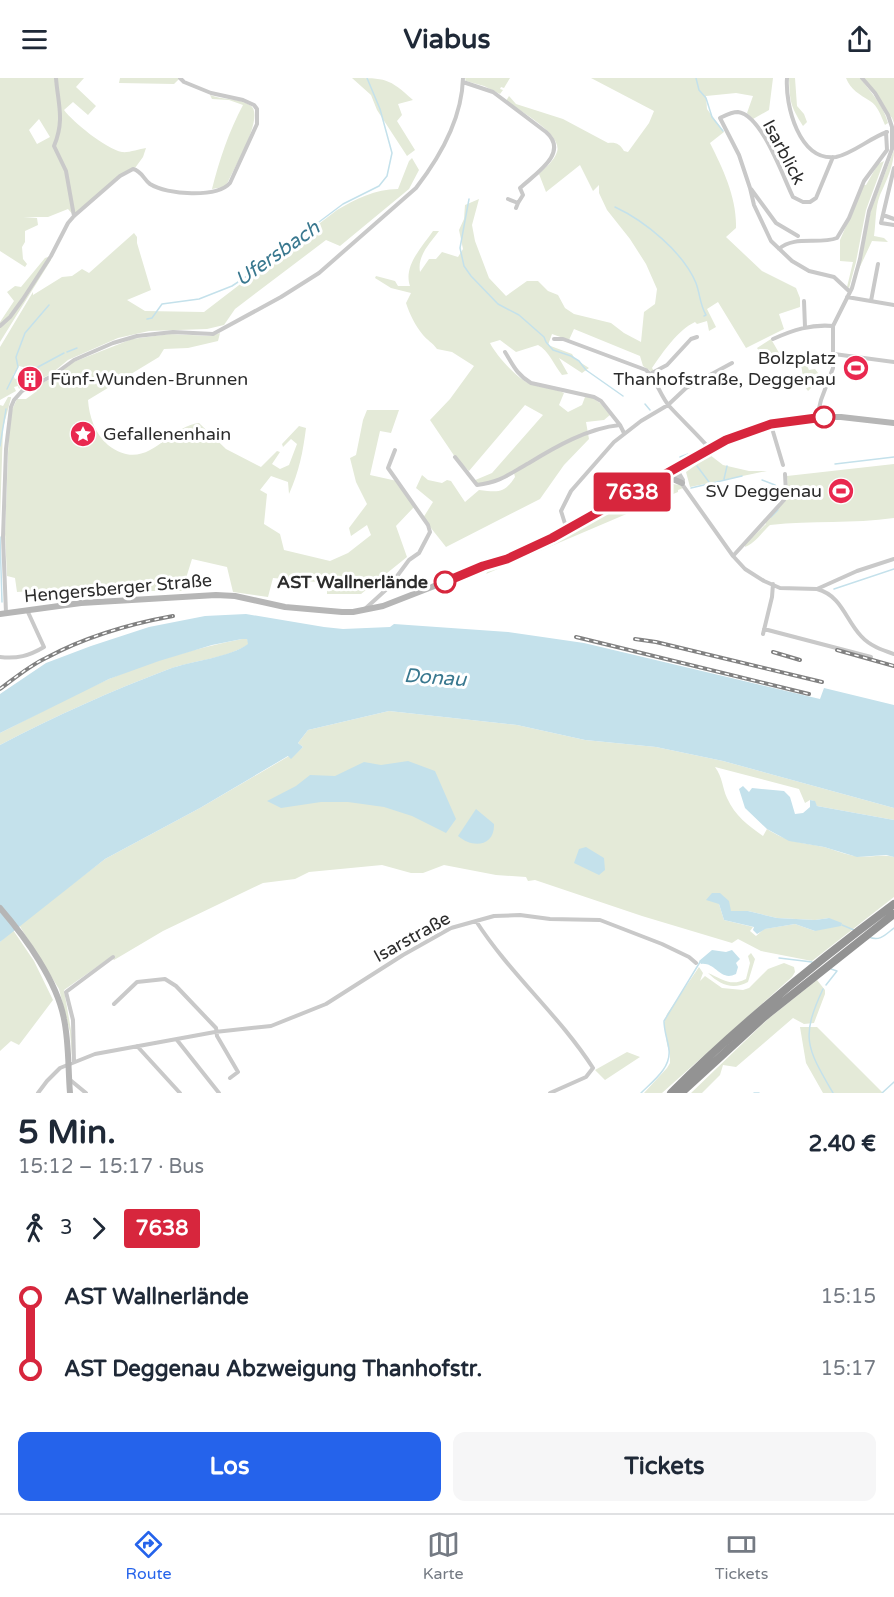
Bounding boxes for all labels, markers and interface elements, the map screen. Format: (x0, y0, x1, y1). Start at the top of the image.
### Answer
icon: menu (18, 23, 51, 56)
text: Viabus (404, 23, 490, 56)
icon: share (843, 23, 876, 56)
street label: Isarblick (758, 116, 810, 188)
water label: Ufersbach (231, 216, 325, 292)
place label: Bolzplatz Thanhofstraße, Deggenau (613, 347, 836, 390)
sports icon: Bolzplatz Thanhofstraße, Deggenau (841, 353, 871, 383)
building icon: Fünf-Wunden-Brunnen (15, 364, 45, 394)
place label: Fünf-Wunden-Brunnen (50, 368, 248, 390)
unlabelled marker (813, 406, 835, 428)
place icon: Gefallenenhain (68, 419, 98, 449)
place label: Gefallenenhain (103, 423, 231, 445)
line badge: 7638 (590, 472, 674, 512)
sports icon: SV Deggenau (826, 476, 856, 506)
text: 7638 (606, 480, 658, 505)
place label: SV Deggenau (706, 480, 822, 502)
street label: Hengersberger Straße (23, 569, 213, 607)
place label: AST Wallnerlände (277, 571, 428, 593)
marker: AST Wallnerlände (434, 571, 456, 593)
water label: Donau (403, 664, 469, 692)
street label: Isarstraße (370, 907, 454, 967)
text: 5 Min. (18, 1113, 116, 1152)
text: 2.40 € (809, 1131, 876, 1157)
text: 15:12 – 15:17 · Bus (18, 1155, 204, 1179)
icon: walk (18, 1212, 51, 1245)
icon: forward (82, 1212, 115, 1245)
text: 3 (60, 1216, 73, 1240)
text: 7638 (136, 1216, 188, 1241)
text: AST Wallnerlände (64, 1284, 249, 1310)
text: 15:15 (821, 1285, 876, 1309)
text: AST Deggenau Abzweigung Thanhofstr. (64, 1356, 482, 1382)
text: 15:17 (821, 1357, 876, 1381)
button: Los (18, 1432, 441, 1501)
button: Tickets (453, 1432, 876, 1501)
tab: Route (126, 1528, 172, 1584)
tab: Karte (423, 1528, 464, 1584)
tab: Tickets (715, 1528, 768, 1584)

